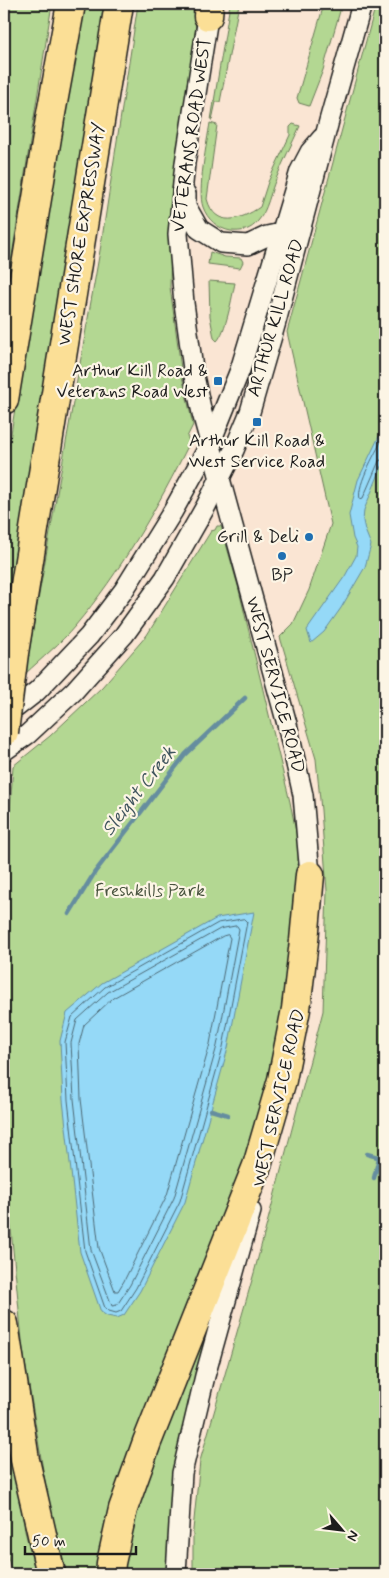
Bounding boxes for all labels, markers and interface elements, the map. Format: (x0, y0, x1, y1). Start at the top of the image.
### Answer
street label: VETERANS ROAD WEST (166, 36, 218, 234)
street label: WEST SHORE EXPRESSWAY (52, 120, 112, 347)
street label: ARTHUR KILL ROAD (242, 236, 310, 400)
place label: Arthur Kill Road & Veterans Road West (56, 359, 209, 404)
marker: Arthur Kill Road & Veterans Road West (212, 375, 224, 387)
marker: Arthur Kill Road & West Service Road (251, 416, 263, 428)
place label: Arthur Kill Road & West Service Road (189, 429, 325, 474)
place label: Grill & Deli (217, 525, 299, 549)
marker: Grill & Deli (303, 531, 315, 543)
marker: BP (276, 550, 288, 562)
place label: BP (271, 563, 294, 587)
street label: WEST SERVICE ROAD (240, 594, 310, 776)
water label: Sleight Creek (96, 741, 182, 841)
park label: Freshkills Park (95, 879, 205, 903)
street label: WEST SERVICE ROAD (247, 1007, 311, 1189)
north arrow (316, 1506, 366, 1556)
scale bar (25, 1523, 136, 1555)
text: N (342, 1527, 363, 1544)
text: 50 m (32, 1532, 66, 1552)

